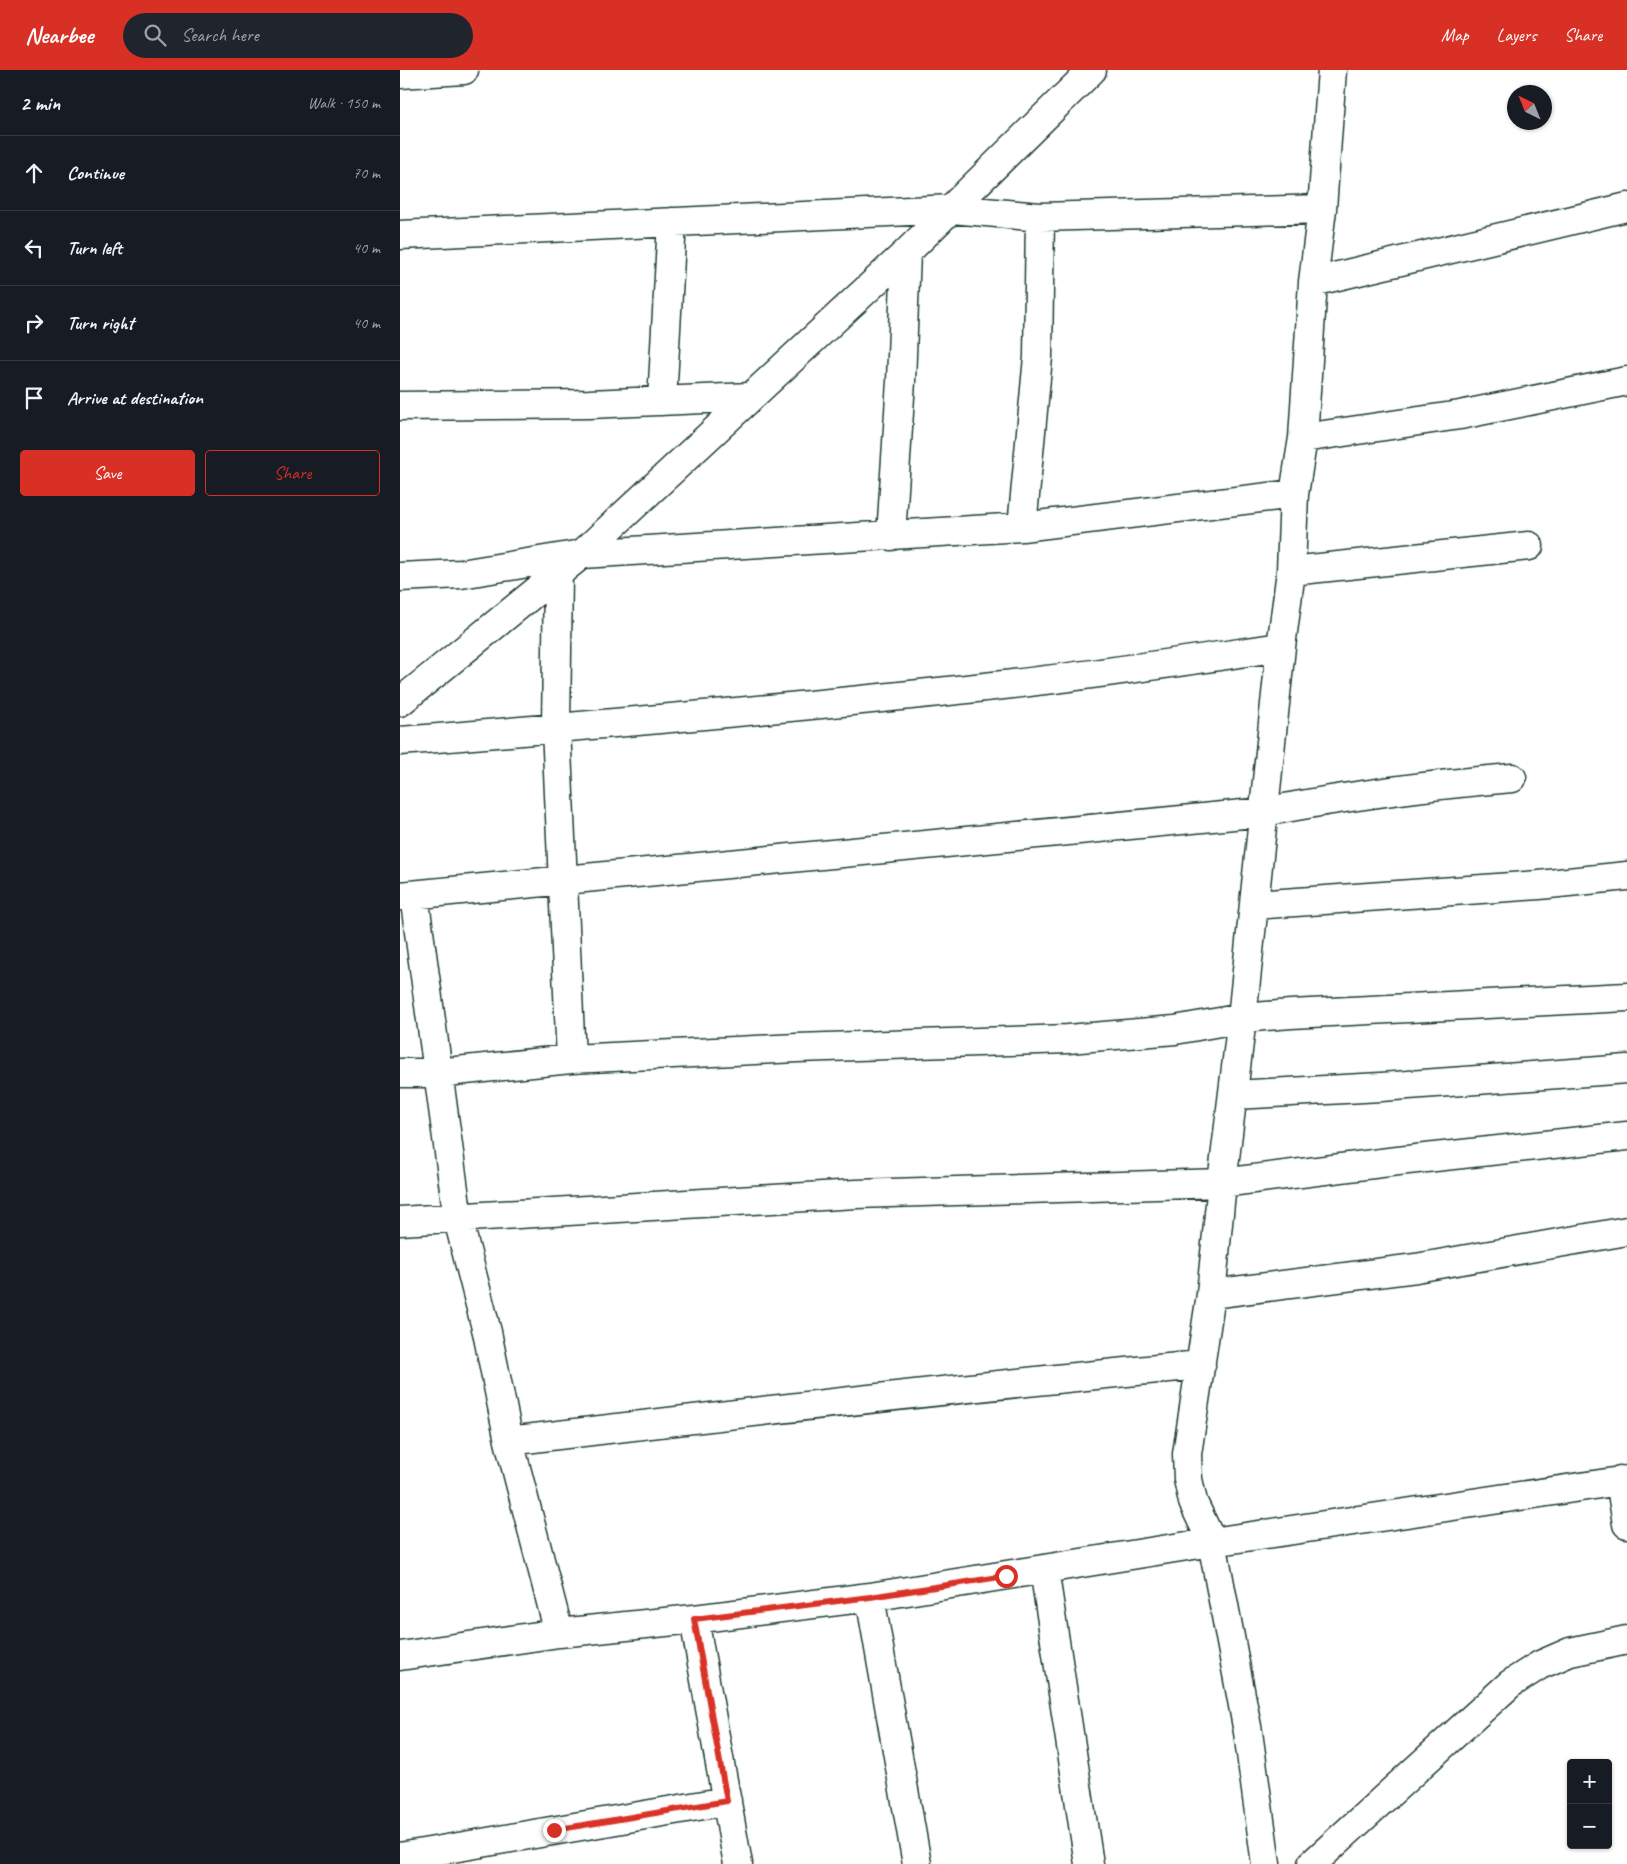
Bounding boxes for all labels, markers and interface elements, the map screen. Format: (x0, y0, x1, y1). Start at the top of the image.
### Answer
search box (123, 13, 473, 58)
text: Nearbee (25, 20, 93, 50)
icon: search (141, 21, 169, 49)
text: Search here (181, 23, 259, 47)
text: Map (1441, 24, 1469, 46)
text: Layers (1497, 24, 1536, 46)
text: Share (1564, 24, 1602, 46)
north arrow (1507, 85, 1552, 130)
text: 2 min (20, 90, 60, 116)
text: Walk · 150 m (308, 93, 380, 113)
icon: ahead (20, 159, 48, 187)
text: Continue (67, 161, 124, 185)
text: 70 m (353, 163, 380, 183)
icon: left (20, 234, 48, 262)
text: Turn left (67, 236, 122, 260)
text: 40 m (353, 238, 380, 258)
icon: right (20, 309, 48, 337)
text: Turn right (67, 311, 134, 335)
text: 40 m (353, 313, 380, 333)
icon: arrive (20, 384, 48, 412)
text: Arrive at destination (67, 386, 203, 410)
button: Save (20, 450, 195, 496)
button: Share (205, 450, 380, 496)
route start (995, 1565, 1018, 1588)
map controls (1567, 1759, 1612, 1849)
button: + (1567, 1759, 1612, 1804)
button: − (1567, 1804, 1612, 1849)
route end (543, 1819, 566, 1842)

